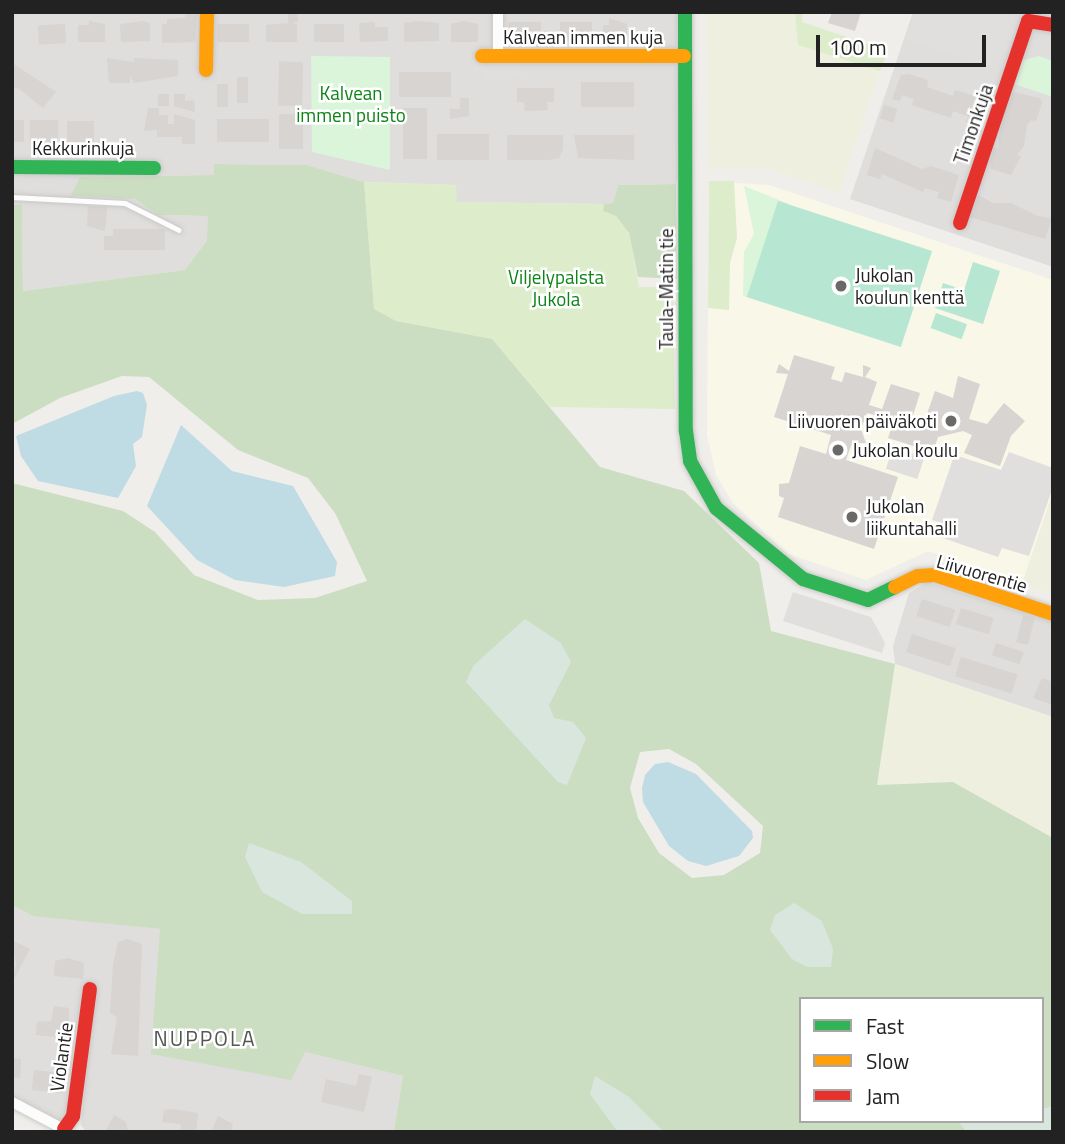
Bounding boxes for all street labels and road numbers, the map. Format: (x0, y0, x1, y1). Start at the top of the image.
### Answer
street label: Kalvean immen kuja (503, 26, 663, 48)
street label: Timonkuja (949, 81, 997, 167)
street label: Kekkurinkuja (32, 137, 134, 159)
street label: Taula-Matin tie (655, 228, 677, 350)
street label: Liivuorentie (934, 549, 1030, 597)
street label: Violantie (45, 1021, 77, 1093)

